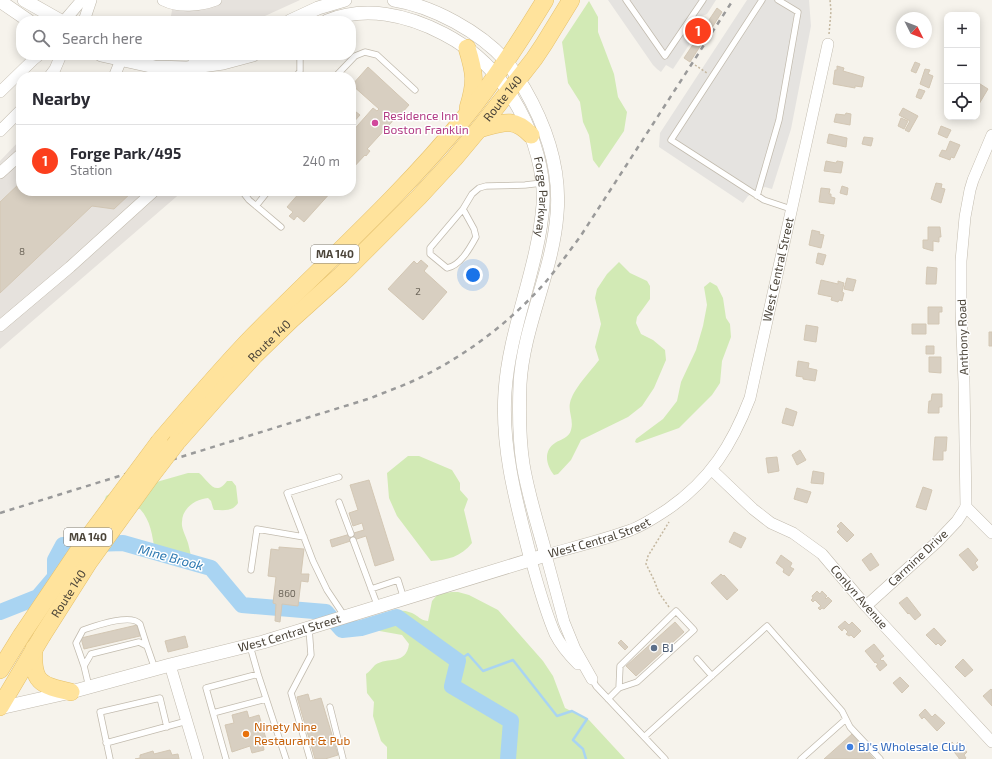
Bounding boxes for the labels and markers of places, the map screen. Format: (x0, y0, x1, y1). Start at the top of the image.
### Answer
pin: 1 (685, 16, 711, 46)
place label: Residence Inn Boston Franklin (383, 108, 469, 136)
marker: Residence Inn Boston Franklin (370, 118, 380, 128)
place label: BJ (662, 640, 673, 654)
marker: BJ (649, 643, 659, 653)
place label: Ninety Nine Restaurant & Pub (254, 719, 350, 747)
marker: Ninety Nine Restaurant & Pub (241, 729, 251, 739)
place label: BJ's Wholesale Club (858, 739, 965, 753)
marker: BJ's Wholesale Club (845, 742, 855, 752)

